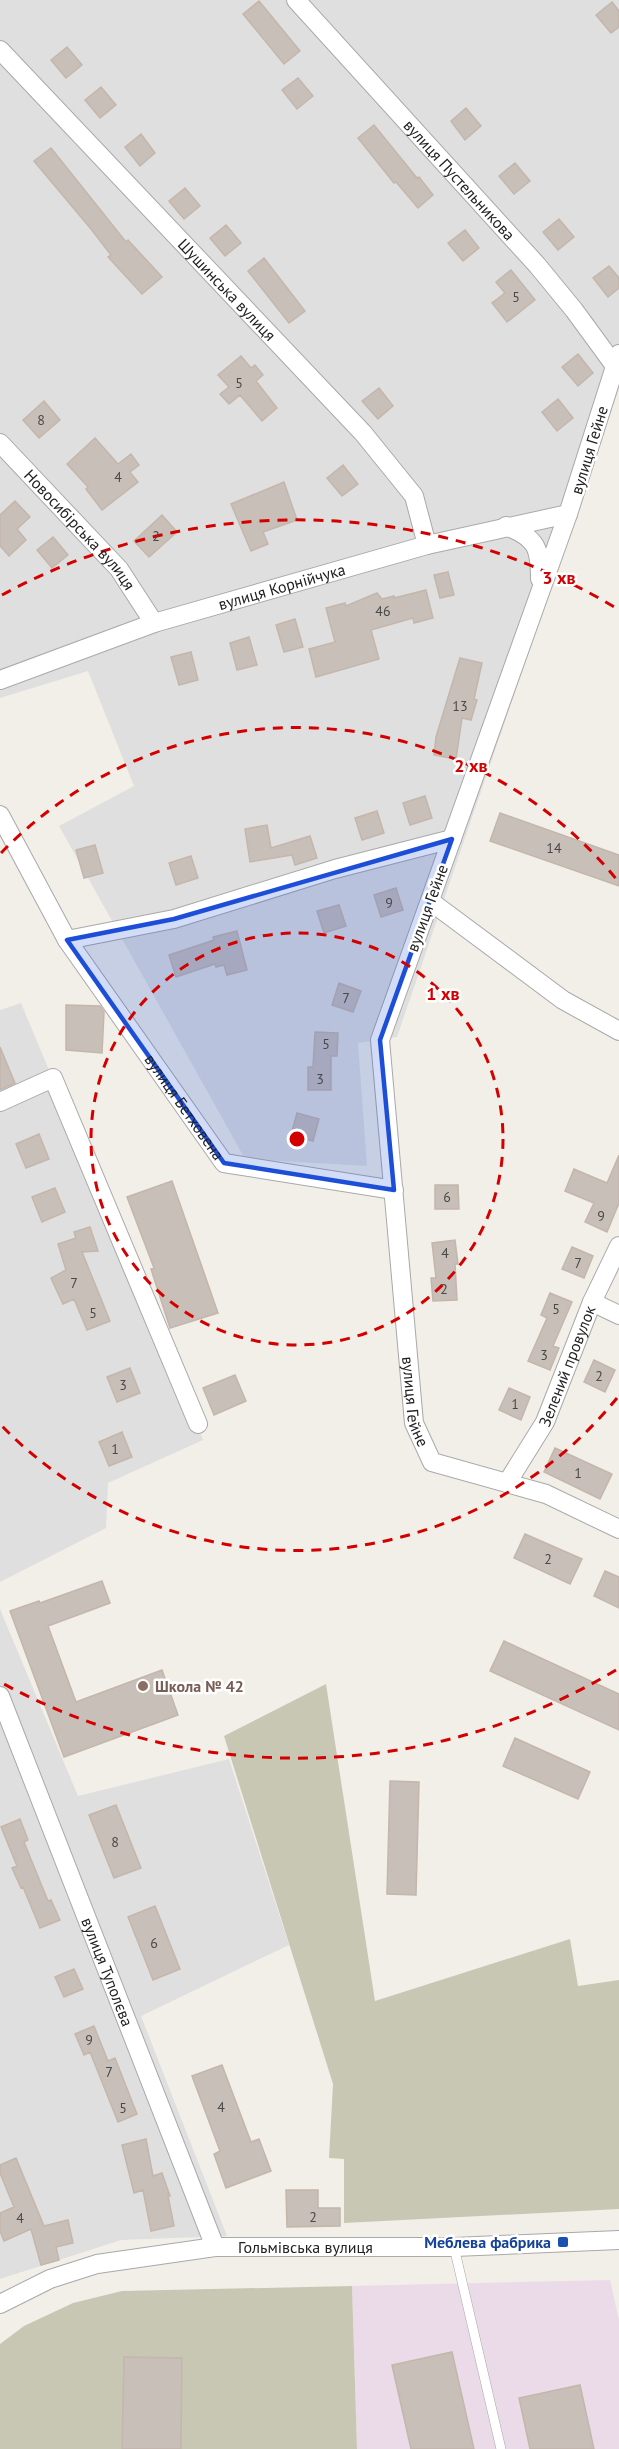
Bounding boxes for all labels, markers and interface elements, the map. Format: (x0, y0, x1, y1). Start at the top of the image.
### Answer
street label: вулиця Пустельникова (399, 115, 519, 244)
street label: Шушинська вулиця (174, 234, 280, 345)
house number: 5 (512, 288, 520, 306)
house number: 5 (235, 374, 243, 392)
street label: вулиця Гейне (566, 403, 612, 497)
house number: 8 (37, 411, 45, 429)
street label: Новосибірська вулиця (20, 465, 140, 594)
house number: 4 (114, 468, 122, 486)
house number: 2 (152, 527, 160, 545)
street label: вулиця Корнійчука (216, 559, 348, 614)
text: 3 хв (542, 566, 576, 589)
house number: 46 (375, 602, 391, 620)
house number: 13 (452, 697, 468, 715)
text: 2 хв (454, 754, 488, 777)
house number: 14 (546, 839, 562, 857)
street label: вулиця Гейне (402, 862, 452, 954)
house number: 9 (385, 894, 393, 912)
text: 1 хв (426, 982, 460, 1005)
house number: 7 (342, 989, 350, 1007)
house number: 5 (322, 1035, 330, 1053)
street label: вулиця Бетховена (140, 1050, 229, 1164)
house number: 3 (316, 1070, 324, 1088)
centre of rings (287, 1129, 307, 1149)
house number: 6 (443, 1188, 451, 1206)
house number: 9 (597, 1207, 605, 1225)
house number: 4 (441, 1244, 449, 1262)
house number: 7 (574, 1254, 582, 1272)
house number: 7 (70, 1274, 78, 1292)
house number: 2 (440, 1280, 448, 1298)
house number: 5 (552, 1300, 560, 1318)
street label: Зелений провулок (534, 1302, 600, 1429)
house number: 5 (89, 1304, 97, 1322)
house number: 3 (540, 1346, 548, 1364)
street label: вулиця Гейне (398, 1356, 433, 1450)
house number: 2 (595, 1367, 603, 1385)
house number: 3 (119, 1376, 127, 1394)
house number: 1 (511, 1395, 519, 1413)
house number: 1 (111, 1440, 119, 1458)
house number: 1 (574, 1464, 582, 1482)
house number: 2 (544, 1550, 552, 1568)
place label: Школа № 42 (155, 1676, 244, 1696)
marker: Школа № 42 (136, 1679, 150, 1693)
house number: 8 (111, 1833, 119, 1851)
street label: вулиця Туполєва (77, 1914, 138, 2029)
house number: 6 (150, 1934, 158, 1952)
house number: 9 (85, 2031, 93, 2049)
house number: 7 (105, 2063, 113, 2081)
house number: 4 (217, 2098, 225, 2116)
house number: 5 (119, 2099, 127, 2117)
house number: 2 (309, 2208, 317, 2226)
house number: 4 (16, 2209, 24, 2227)
place label: Меблева фабрика (424, 2232, 551, 2252)
marker: Меблева фабрика (556, 2235, 570, 2249)
street label: Гольмівська вулиця (238, 2237, 373, 2257)

